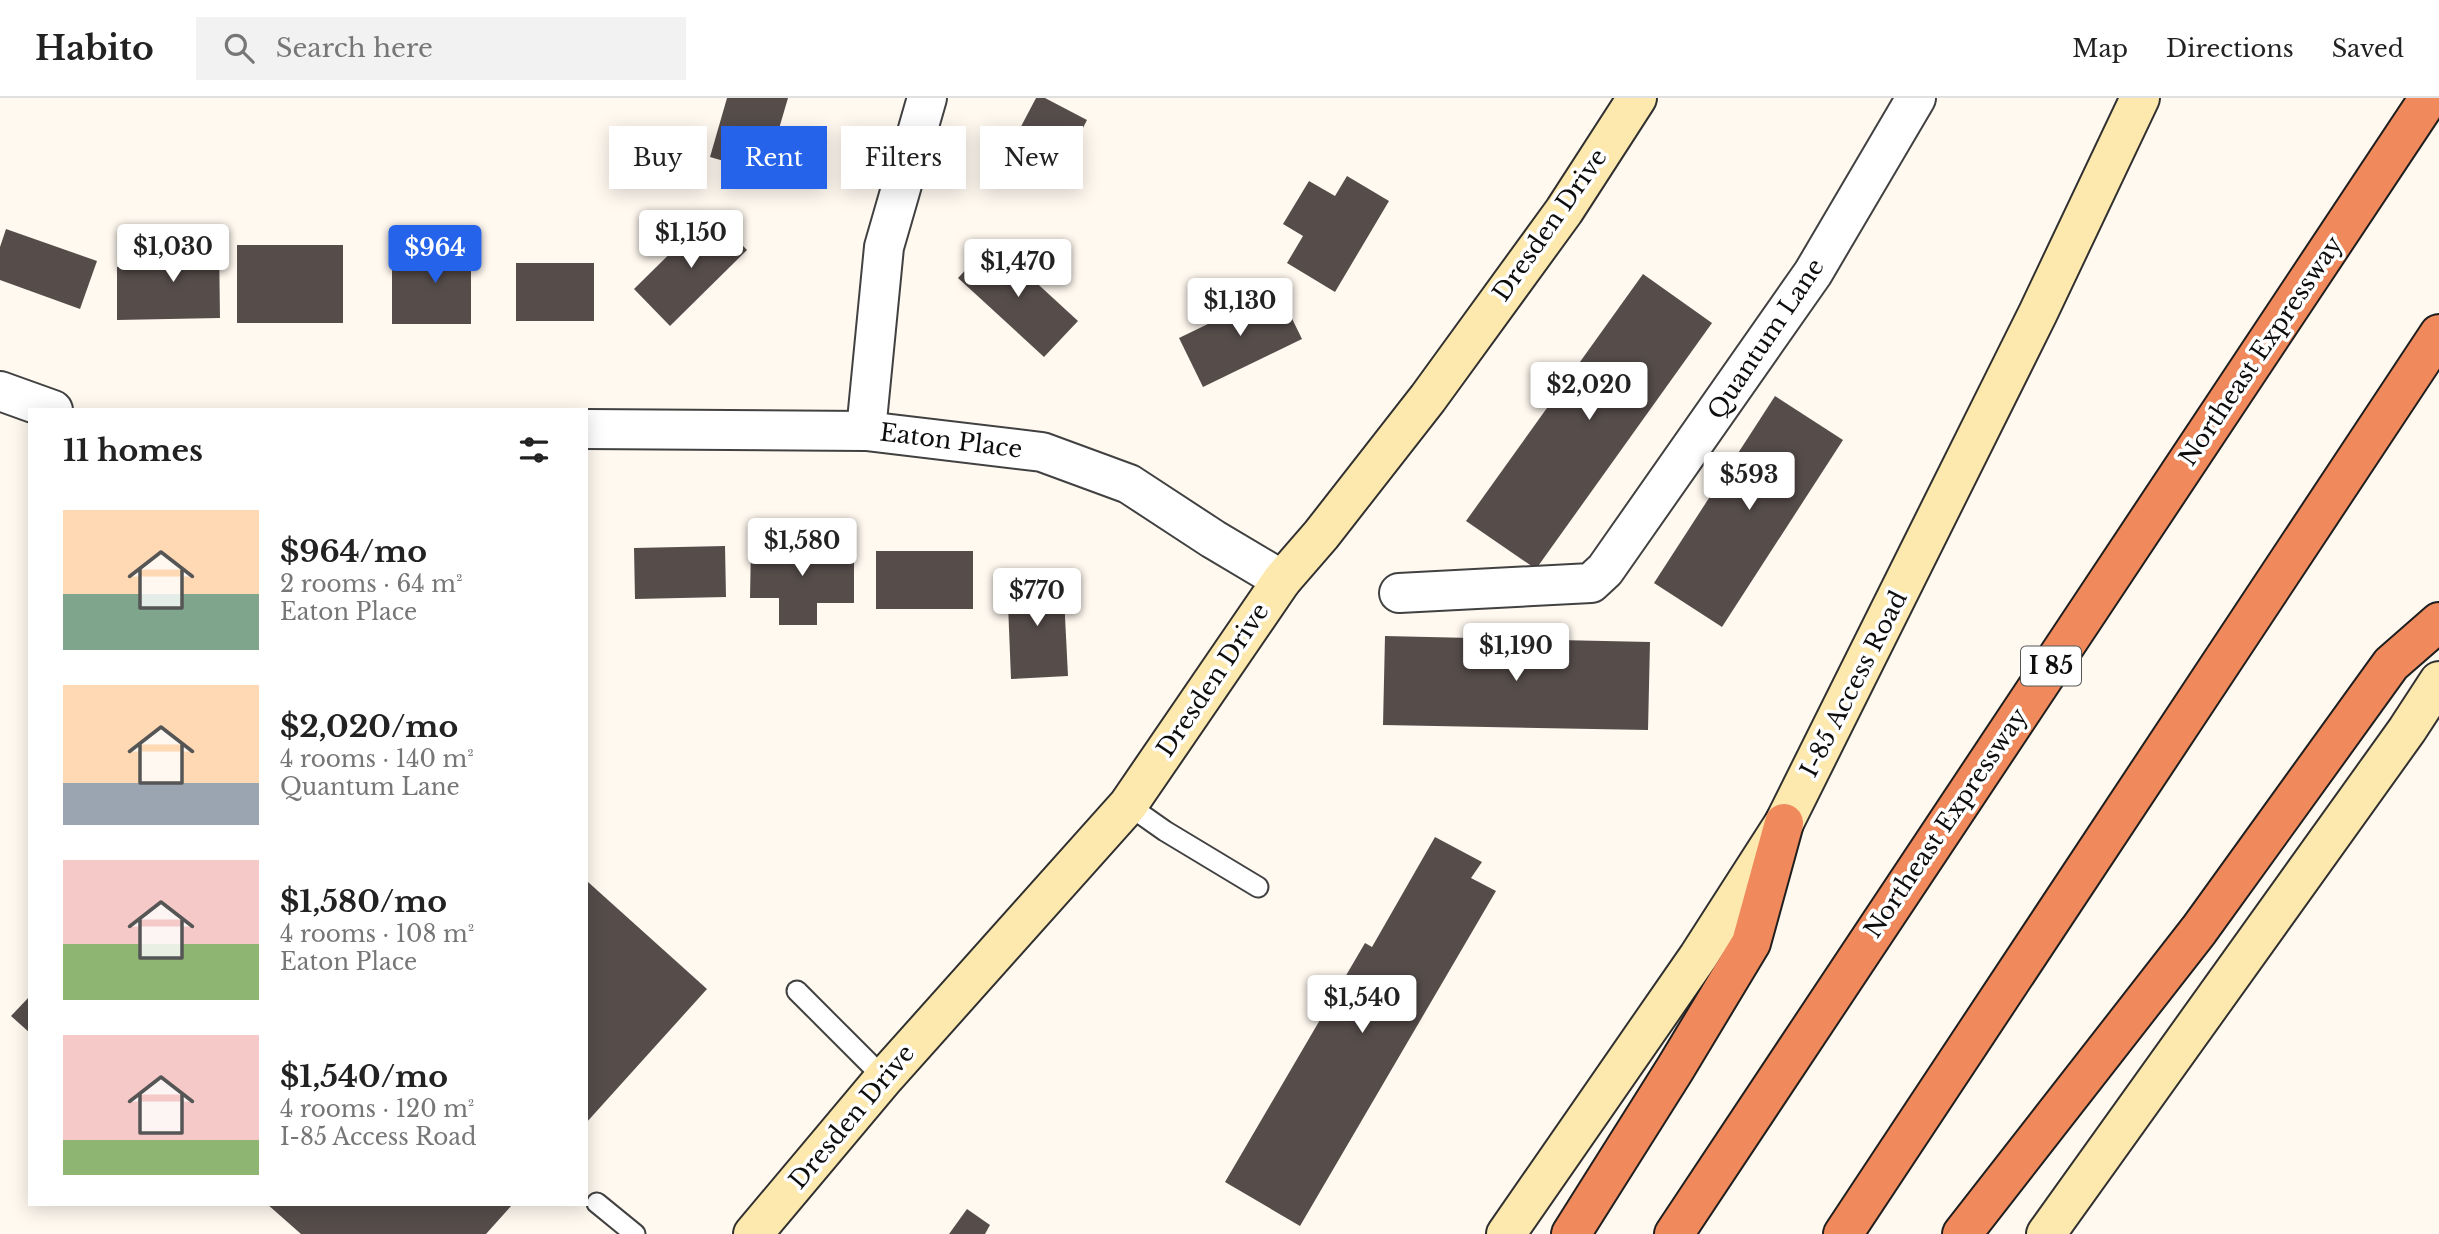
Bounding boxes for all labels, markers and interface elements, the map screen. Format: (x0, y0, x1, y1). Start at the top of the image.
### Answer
search box (196, 17, 686, 80)
text: Habito (35, 28, 154, 69)
icon: search (220, 29, 258, 67)
text: Search here (276, 32, 433, 64)
text: Map (2072, 34, 2128, 63)
text: Directions (2166, 34, 2294, 63)
text: Saved (2332, 34, 2404, 63)
chip: Buy (609, 126, 707, 189)
chip: Rent (721, 126, 827, 189)
chip: Filters (841, 126, 966, 189)
chip: New (980, 126, 1083, 189)
street label: Dresden Drive (1486, 143, 1613, 306)
pin: $1,150 (634, 211, 748, 270)
text: $1,150 (655, 219, 727, 247)
pin: $1,030 (116, 225, 230, 284)
pin: $964 (394, 226, 476, 285)
street label: Northeast Expressway (2173, 230, 2349, 471)
text: $1,030 (133, 233, 213, 261)
text: $964 (404, 234, 466, 262)
pin: $1,470 (961, 240, 1075, 299)
text: $1,470 (980, 248, 1056, 276)
street label: Quantum Lane (1701, 253, 1830, 425)
pin: $1,130 (1183, 278, 1297, 338)
text: $1,130 (1204, 287, 1276, 315)
pin: $2,020 (1532, 362, 1646, 422)
text: $2,020 (1546, 371, 1632, 399)
street label: Eaton Place (878, 417, 1024, 464)
icon: filters (515, 431, 553, 469)
text: 11 homes (63, 432, 203, 469)
pin: $593 (1708, 452, 1790, 512)
text: $593 (1720, 461, 1778, 489)
pin: $1,580 (745, 518, 859, 578)
text: $1,580 (764, 527, 840, 555)
text: $964/mo (280, 533, 427, 570)
icon: home (119, 538, 203, 622)
pin: $770 (996, 568, 1078, 628)
text: 2 rooms · 64 m² (280, 570, 463, 598)
text: $770 (1009, 577, 1065, 605)
street label: I-85 Access Road (1794, 586, 1913, 782)
street label: Dresden Drive (1151, 597, 1275, 762)
text: Eaton Place (280, 598, 417, 626)
pin: $1,190 (1459, 624, 1573, 683)
text: $1,190 (1479, 632, 1553, 660)
road number: I 85 (2021, 646, 2081, 686)
street label: Northeast Expressway (1858, 702, 2034, 943)
text: $2,020/mo (280, 708, 458, 745)
icon: home (119, 713, 203, 797)
text: 4 rooms · 140 m² (280, 745, 474, 773)
text: Quantum Lane (280, 773, 460, 801)
text: $1,580/mo (280, 883, 447, 920)
icon: home (119, 888, 203, 972)
text: 4 rooms · 108 m² (280, 920, 474, 948)
text: Eaton Place (280, 948, 417, 976)
pin: $1,540 (1305, 976, 1419, 1035)
text: $1,540 (1323, 984, 1401, 1012)
street label: Dresden Drive (783, 1039, 920, 1195)
text: $1,540/mo (280, 1058, 448, 1095)
icon: home (119, 1063, 203, 1147)
text: 4 rooms · 120 m² (280, 1095, 474, 1123)
text: I-85 Access Road (280, 1123, 477, 1151)

